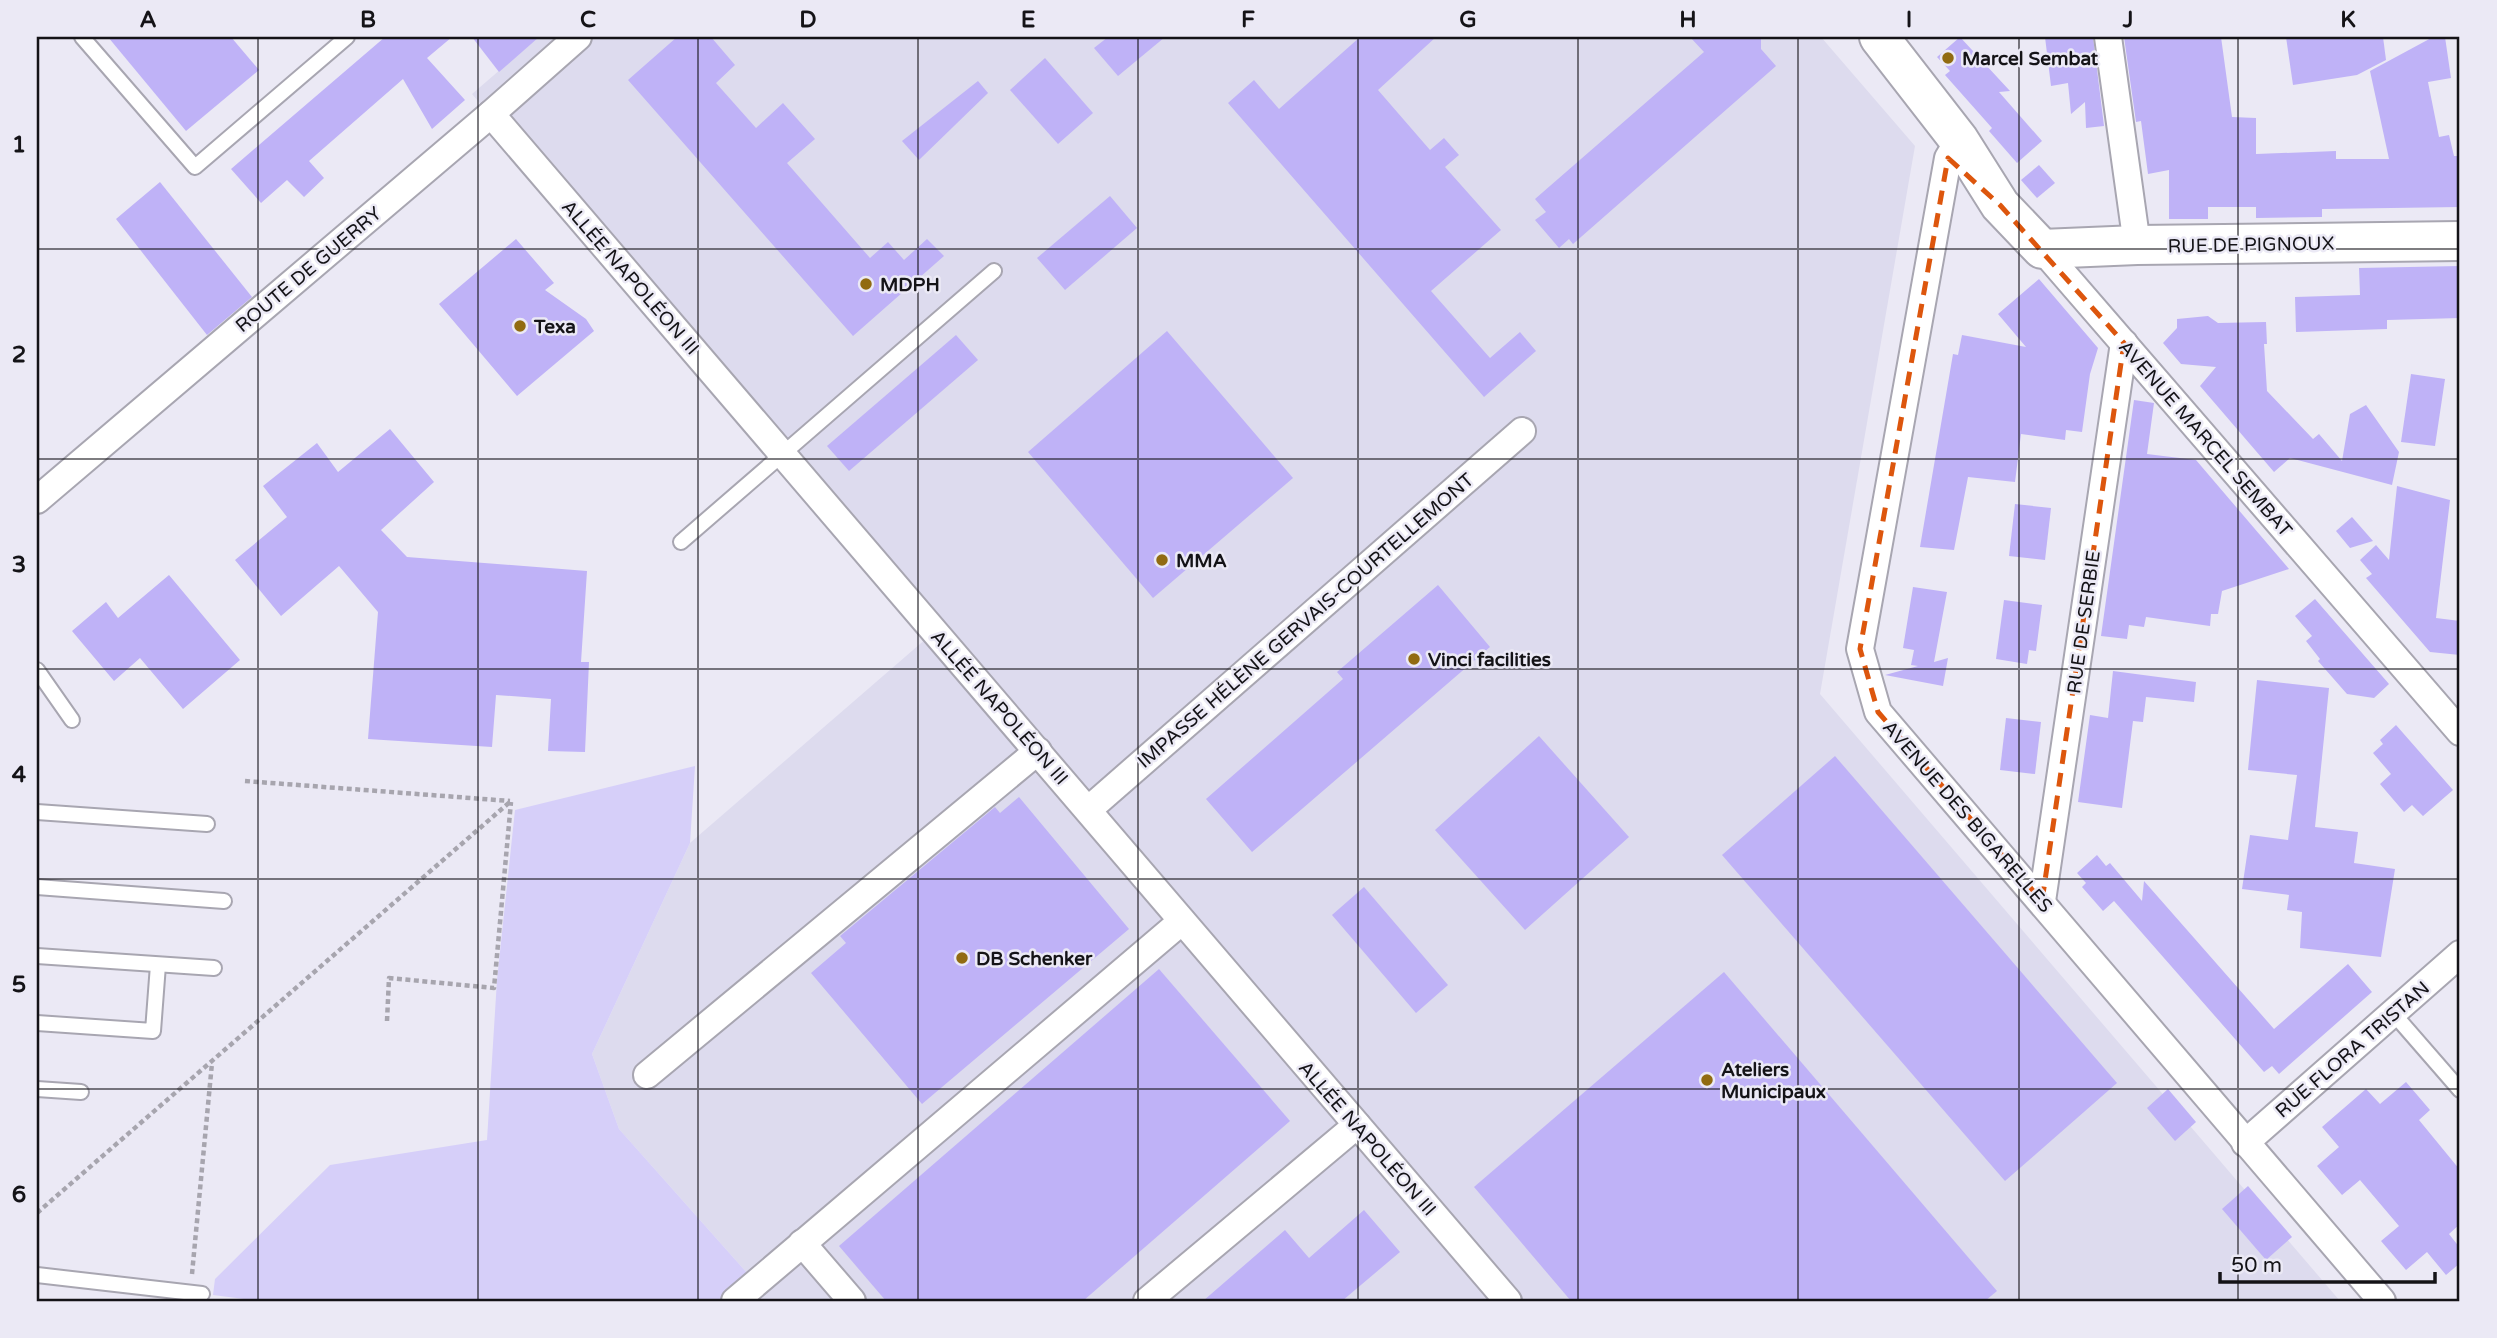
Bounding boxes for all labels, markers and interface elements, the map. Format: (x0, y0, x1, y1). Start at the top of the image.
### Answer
text: A (139, 6, 157, 34)
text: B (360, 6, 376, 34)
text: C (580, 6, 596, 34)
text: D (799, 6, 817, 34)
text: E (1021, 6, 1035, 34)
text: F (1241, 6, 1255, 34)
text: G (1459, 6, 1477, 34)
text: H (1679, 6, 1697, 34)
text: I (1906, 6, 1912, 34)
text: J (2122, 6, 2133, 34)
text: K (2340, 6, 2356, 34)
place label: Marcel Sembat (1962, 48, 2099, 70)
marker: Marcel Sembat (1940, 50, 1956, 66)
text: 1 (12, 131, 26, 159)
street label: ALLÉE NAPOLÉON III (557, 196, 703, 359)
street label: ROUTE DE GUERRY (231, 202, 386, 337)
street label: RUE DE PIGNOUX (2167, 233, 2335, 257)
place label: MDPH (880, 274, 940, 296)
marker: MDPH (858, 276, 874, 292)
place label: Texa (533, 316, 576, 338)
marker: Texa (512, 318, 528, 334)
street label: AVENUE MARCEL SEMBAT (2114, 336, 2297, 541)
text: 2 (12, 341, 26, 369)
street label: IMPASSE HÉLÈNE GERVAIS-COURTELLEMONT (1133, 468, 1479, 773)
street label: RUE DE SERBIE (2063, 549, 2105, 695)
place label: MMA (1176, 550, 1227, 572)
text: 3 (12, 551, 26, 579)
marker: MMA (1154, 552, 1170, 568)
street label: ALLÉE NAPOLÉON III (926, 626, 1072, 789)
place label: Vinci facilities (1428, 649, 1551, 671)
marker: Vinci facilities (1406, 651, 1422, 667)
street label: AVENUE DES BIGARELLES (1878, 716, 2057, 917)
text: 4 (12, 761, 27, 789)
place label: DB Schenker (976, 948, 1093, 970)
marker: DB Schenker (954, 950, 970, 966)
text: 5 (12, 971, 26, 999)
street label: RUE FLORA TRISTAN (2271, 977, 2434, 1123)
street label: ALLÉE NAPOLÉON III (1294, 1057, 1440, 1220)
place label: Ateliers Municipaux (1721, 1059, 1826, 1104)
marker: Ateliers Municipaux (1699, 1072, 1715, 1088)
text: 6 (12, 1181, 26, 1209)
scale bar (2220, 1240, 2436, 1284)
text: 50 m (2231, 1253, 2282, 1278)

